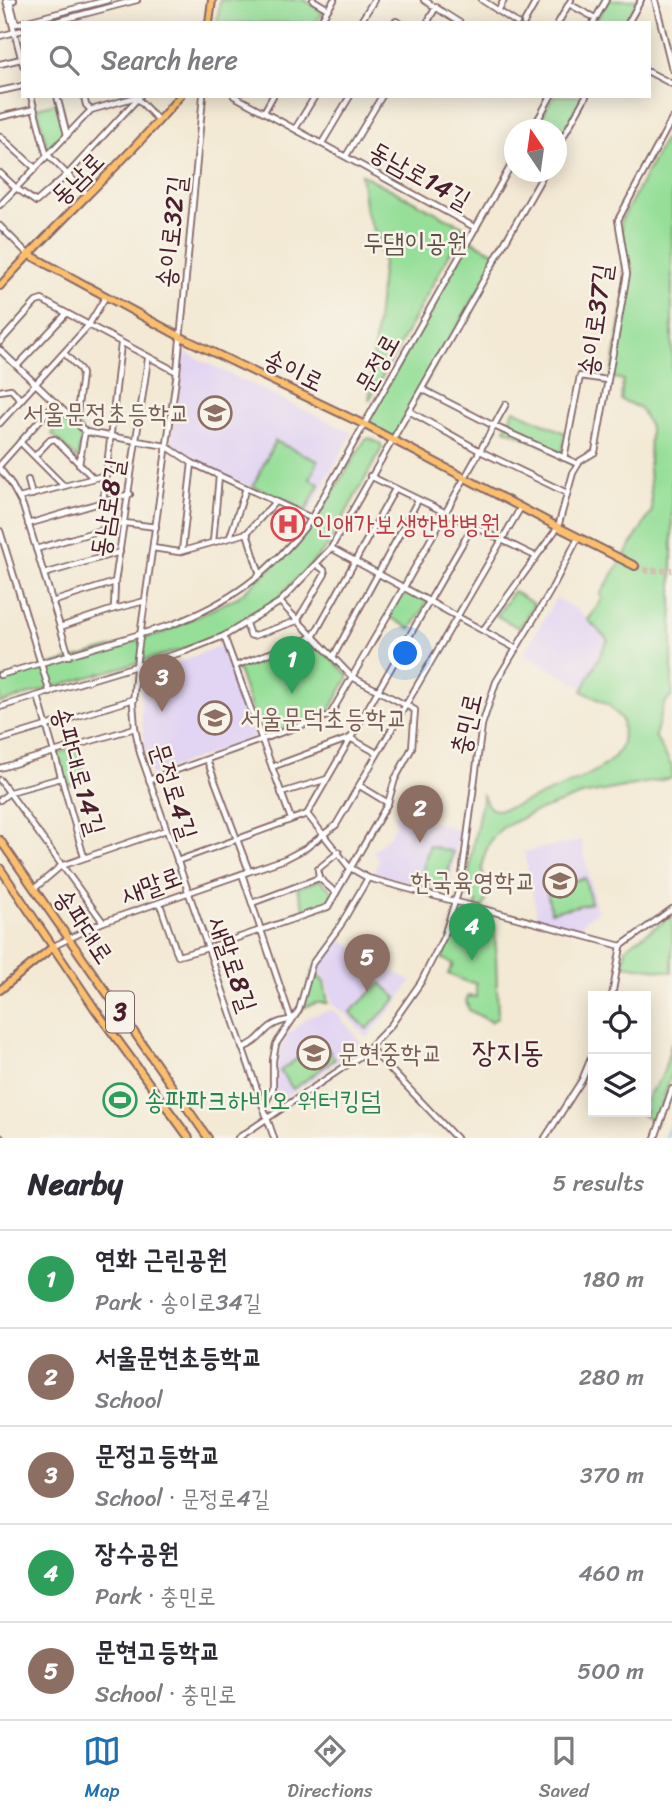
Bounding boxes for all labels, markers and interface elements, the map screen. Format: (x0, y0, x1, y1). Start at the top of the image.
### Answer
search box (21, 21, 651, 98)
text: Search here (101, 37, 238, 83)
icon: search (45, 41, 83, 79)
north arrow (504, 119, 567, 182)
street label: 동남로14길 (360, 128, 480, 222)
street label: 동남로 (39, 140, 115, 216)
street label: 송이로32길 (142, 173, 200, 291)
park label: 두댐이공원 (363, 219, 467, 265)
street label: 송이로37길 (564, 261, 626, 379)
street label: 문정로 (342, 324, 412, 402)
street label: 송이로 (256, 336, 332, 404)
place label: 서울문정초등학교 (23, 390, 190, 436)
school or university icon: 서울문정초등학교 (196, 394, 234, 432)
street label: 동남로8길 (77, 455, 138, 561)
place label: 인애가보생한방병원 (312, 501, 500, 547)
hospital icon: 인애가보생한방병원 (269, 505, 307, 543)
pin: 1 (269, 636, 315, 694)
your location (388, 636, 422, 670)
pin: 3 (139, 654, 185, 712)
street label: 충민로 (437, 688, 495, 760)
place label: 서울문덕초등학교 (240, 695, 407, 741)
school or university icon: 서울문덕초등학교 (196, 699, 234, 737)
street label: 송파대로14길 (39, 701, 119, 841)
street label: 문정로4길 (137, 736, 211, 846)
pin: 2 (397, 785, 443, 843)
street label: 새말로 (114, 853, 188, 917)
place label: 한국육영학교 (410, 858, 536, 904)
school or university icon: 한국육영학교 (541, 862, 579, 900)
street label: 송파대로 (42, 878, 126, 974)
pin: 4 (449, 903, 495, 961)
street label: 새말로8길 (195, 910, 271, 1019)
pin: 5 (344, 934, 390, 992)
map controls (588, 991, 651, 1117)
button: locate (588, 991, 651, 1054)
road number: 3 (106, 992, 134, 1032)
district label: 장지동 (472, 1025, 544, 1079)
place label: 문현중학교 (338, 1030, 443, 1076)
school or university icon: 문현중학교 (295, 1034, 333, 1072)
button: layers (588, 1054, 651, 1117)
place label: 송파파크하비오 워터킹덤 (144, 1077, 381, 1123)
sports icon: 송파파크하비오 워터킹덤 (101, 1081, 139, 1119)
text: Nearby (28, 1157, 123, 1211)
text: 5 results (553, 1163, 644, 1204)
text: 연화 근린공원 (95, 1236, 227, 1282)
text: 1 (46, 1259, 56, 1300)
text: 180 m (582, 1259, 644, 1300)
text: Park · 송이로34길 (95, 1282, 261, 1323)
text: 서울문현초등학교 (95, 1334, 262, 1380)
text: 2 (44, 1357, 58, 1398)
text: 280 m (579, 1357, 644, 1398)
text: School (95, 1380, 163, 1421)
text: 문정고등학교 (95, 1432, 221, 1478)
text: 3 (45, 1455, 57, 1496)
text: 370 m (580, 1455, 644, 1496)
text: School · 문정로4길 (95, 1478, 269, 1519)
text: 장수공원 (95, 1530, 179, 1576)
text: 4 (44, 1553, 58, 1594)
text: 460 m (578, 1553, 644, 1594)
text: Park · 충민로 (95, 1576, 216, 1617)
text: 문현고등학교 (95, 1628, 221, 1674)
text: 5 (44, 1651, 58, 1692)
text: 500 m (577, 1651, 644, 1692)
text: School · 충민로 (95, 1674, 237, 1715)
tab: Map (83, 1732, 121, 1807)
tab: Directions (287, 1732, 373, 1807)
tab: Saved (539, 1732, 589, 1807)

